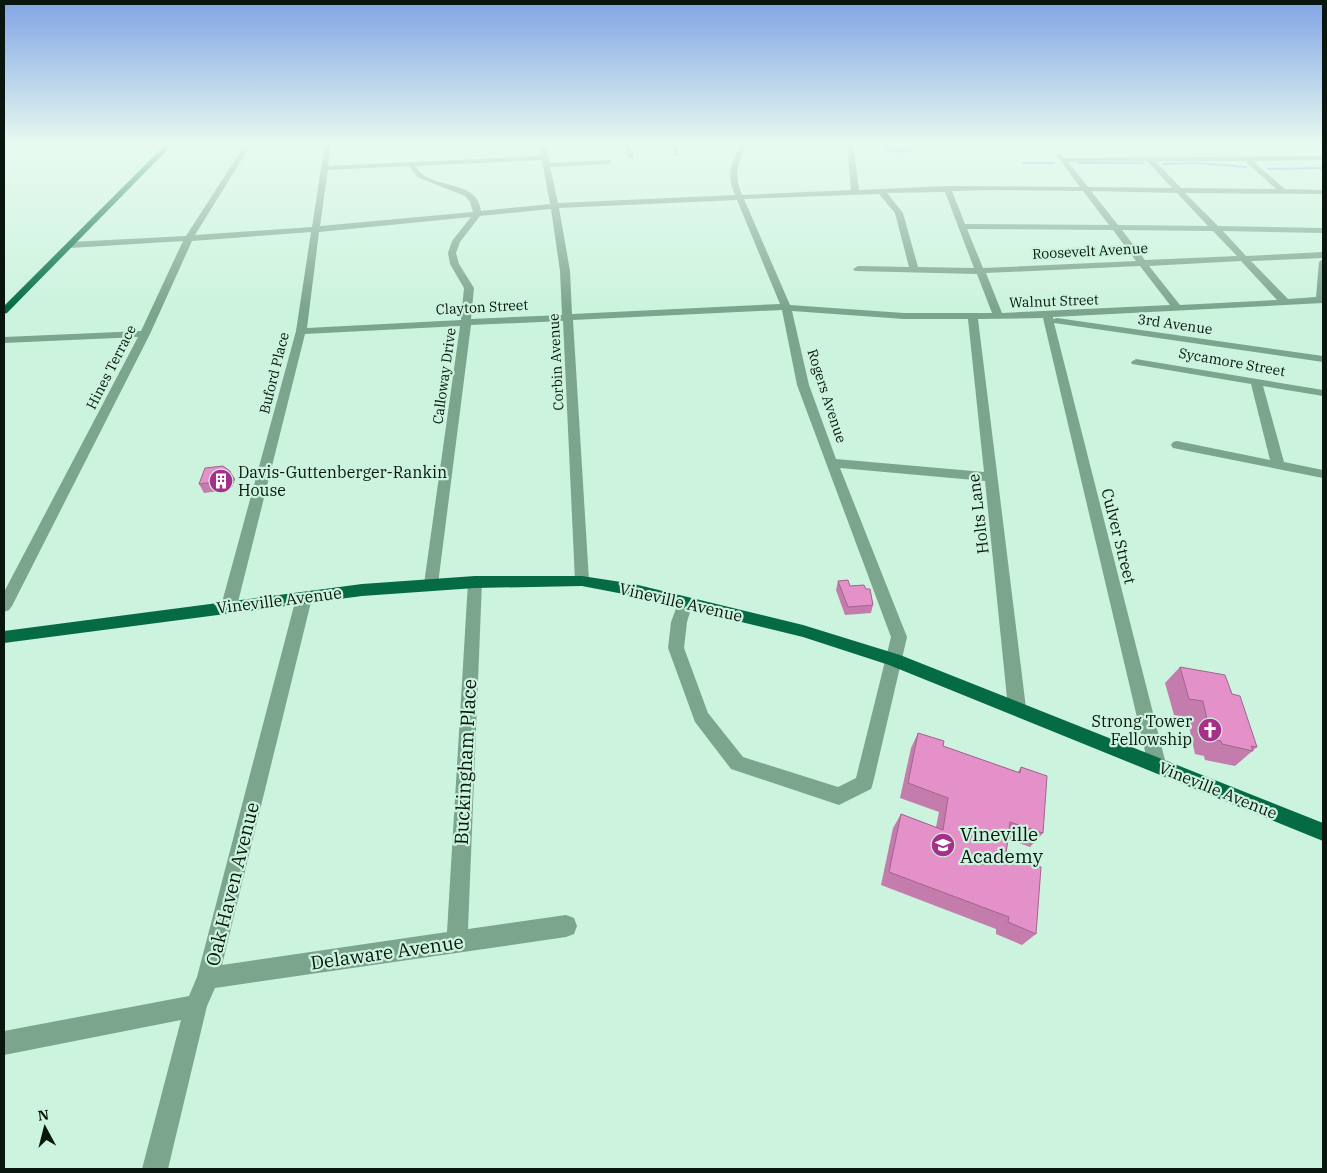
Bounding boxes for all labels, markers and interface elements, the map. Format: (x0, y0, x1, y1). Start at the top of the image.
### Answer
street label: Roosevelt Avenue (1032, 239, 1148, 263)
street label: Walnut Street (1009, 290, 1099, 312)
street label: Clayton Street (435, 296, 529, 318)
street label: 3rd Avenue (1136, 310, 1214, 338)
street label: Corbin Avenue (544, 313, 568, 411)
street label: Hines Terrace (82, 322, 140, 412)
street label: Calloway Drive (428, 327, 460, 425)
street label: Buford Place (255, 330, 293, 416)
street label: Sycamore Street (1177, 344, 1287, 380)
street label: Rogers Avenue (803, 347, 851, 445)
place label: Davis-Guttenberger-Rankin House (238, 462, 447, 500)
building icon: Davis-Guttenberger-Rankin House (208, 468, 234, 494)
street label: Holts Lane (963, 473, 993, 555)
street label: Culver Street (1097, 486, 1141, 586)
street label: Vineville Avenue (617, 578, 745, 626)
street label: Vineville Avenue (215, 582, 343, 618)
street label: Buckingham Place (449, 678, 481, 846)
place label: Strong Tower Fellowship (1092, 711, 1192, 749)
church icon: Strong Tower Fellowship (1197, 717, 1223, 743)
street label: Vineville Avenue (1156, 757, 1280, 823)
street label: Oak Haven Avenue (200, 800, 264, 968)
place label: Vineville Academy (960, 822, 1044, 868)
school or university icon: Vineville Academy (930, 832, 956, 858)
street label: Delaware Avenue (309, 929, 465, 975)
north arrow (20, 1103, 70, 1153)
text: N (37, 1105, 50, 1125)

